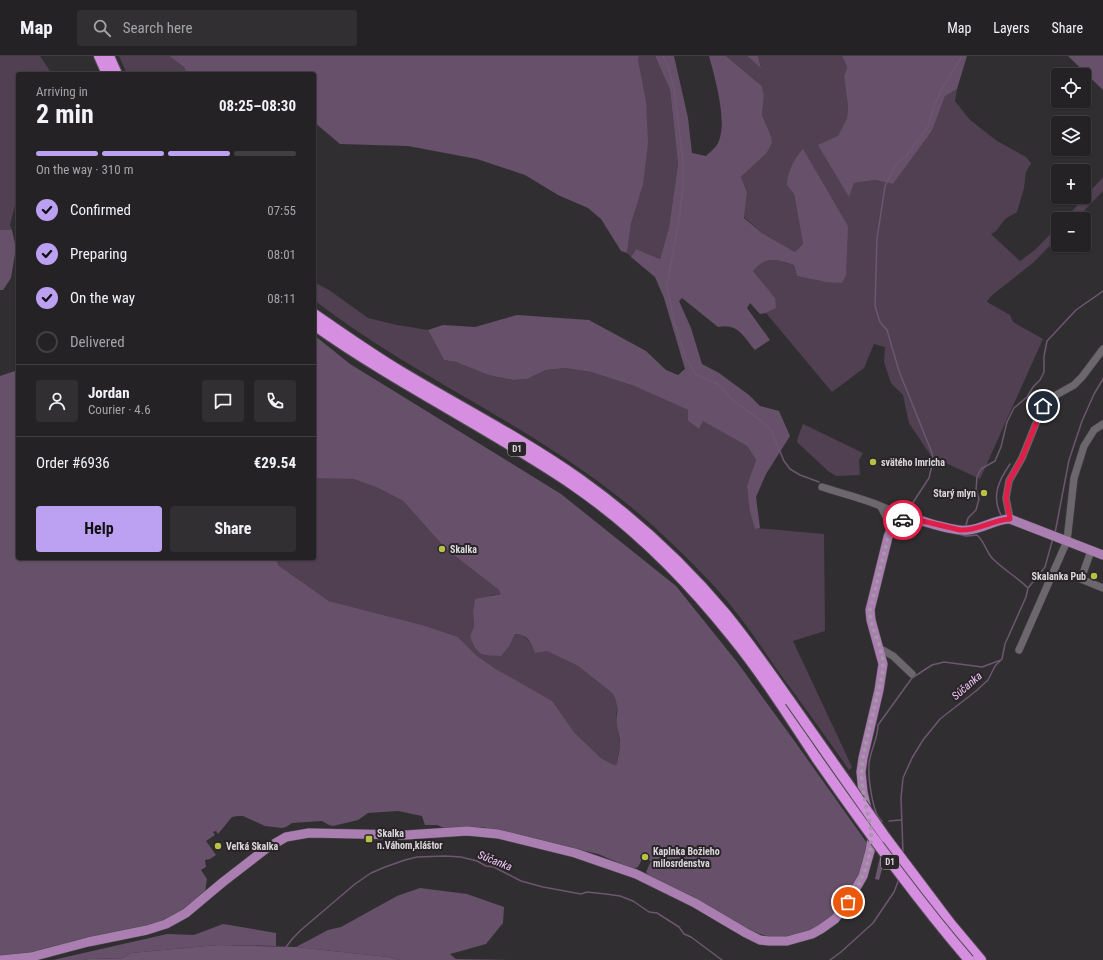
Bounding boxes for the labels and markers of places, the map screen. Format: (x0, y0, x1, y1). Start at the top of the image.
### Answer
pin (1026, 389, 1060, 423)
marker: svätého Imricha (868, 457, 878, 467)
place label: svätého Imricha (881, 457, 945, 468)
place label: Starý mlyn (933, 488, 976, 499)
marker: Starý mlyn (979, 488, 989, 498)
marker: Skalka (437, 544, 447, 554)
place label: Skalka (450, 544, 477, 555)
place label: Skalanka Pub (1032, 571, 1086, 582)
marker: Skalanka Pub (1089, 571, 1099, 581)
place label: Skalka n.Váhom,kláštor (377, 828, 443, 852)
marker: Skalka n.Váhom,kláštor (364, 834, 374, 844)
marker: Veľká Skalka (213, 841, 223, 851)
place label: Veľká Skalka (226, 841, 279, 852)
place label: Kaplnka Božieho milosrdenstva (653, 846, 720, 869)
marker: Kaplnka Božieho milosrdenstva (640, 852, 650, 862)
pin (831, 885, 865, 919)

